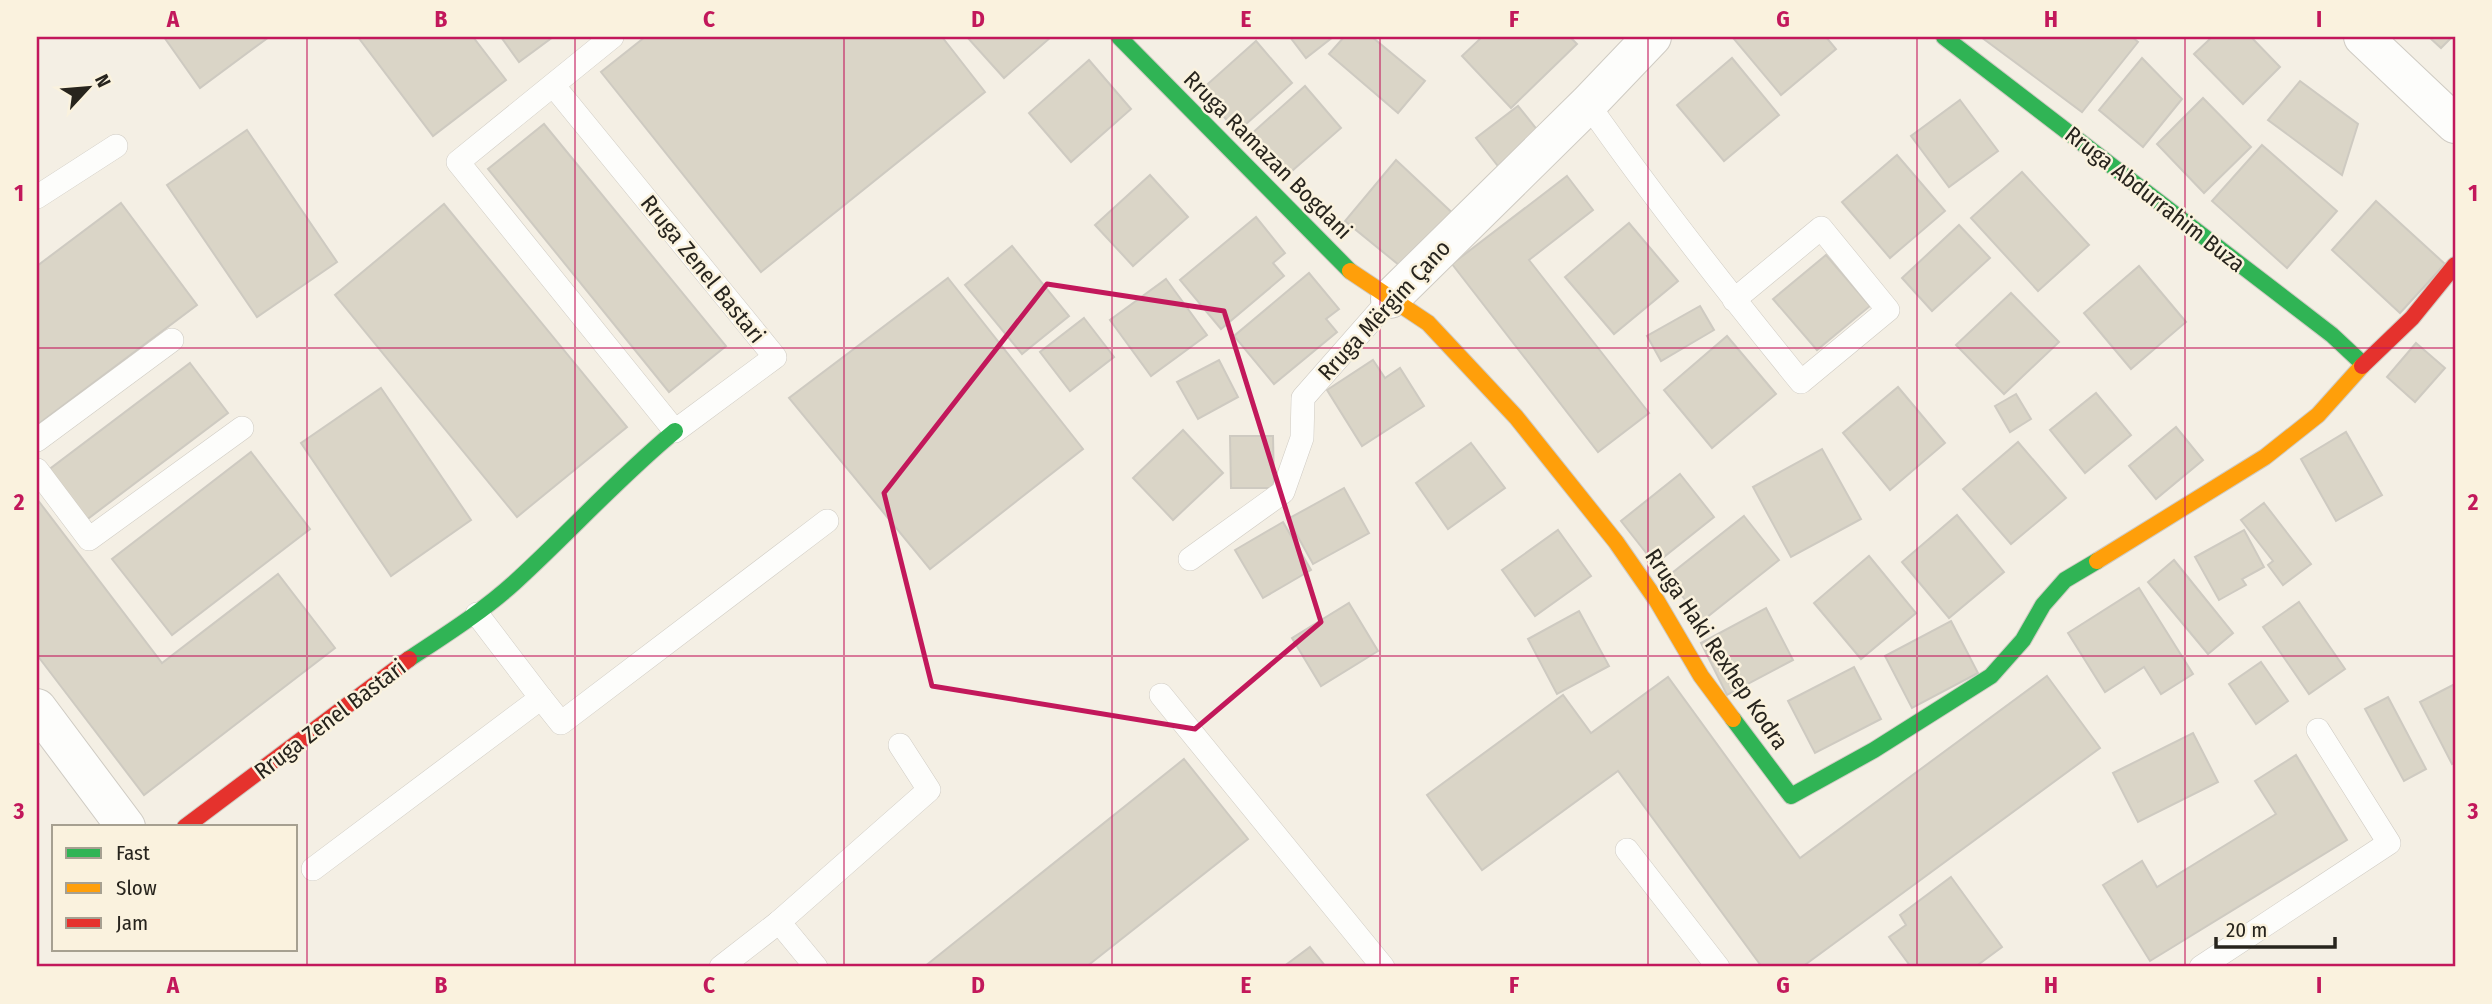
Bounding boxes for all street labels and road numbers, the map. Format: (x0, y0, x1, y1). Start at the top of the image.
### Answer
street label: Rruga Ramazan Bogdani (1178, 65, 1358, 245)
street label: Rruga Abdurrahim Buza (2059, 120, 2251, 278)
street label: Rruga Zenel Bastari (635, 189, 771, 349)
street label: Rruga Mërgim Çano (1312, 234, 1456, 386)
street label: Rruga Haki Rexhep Kodra (1639, 543, 1795, 755)
street label: Rruga Zenel Bastari (249, 653, 411, 785)

